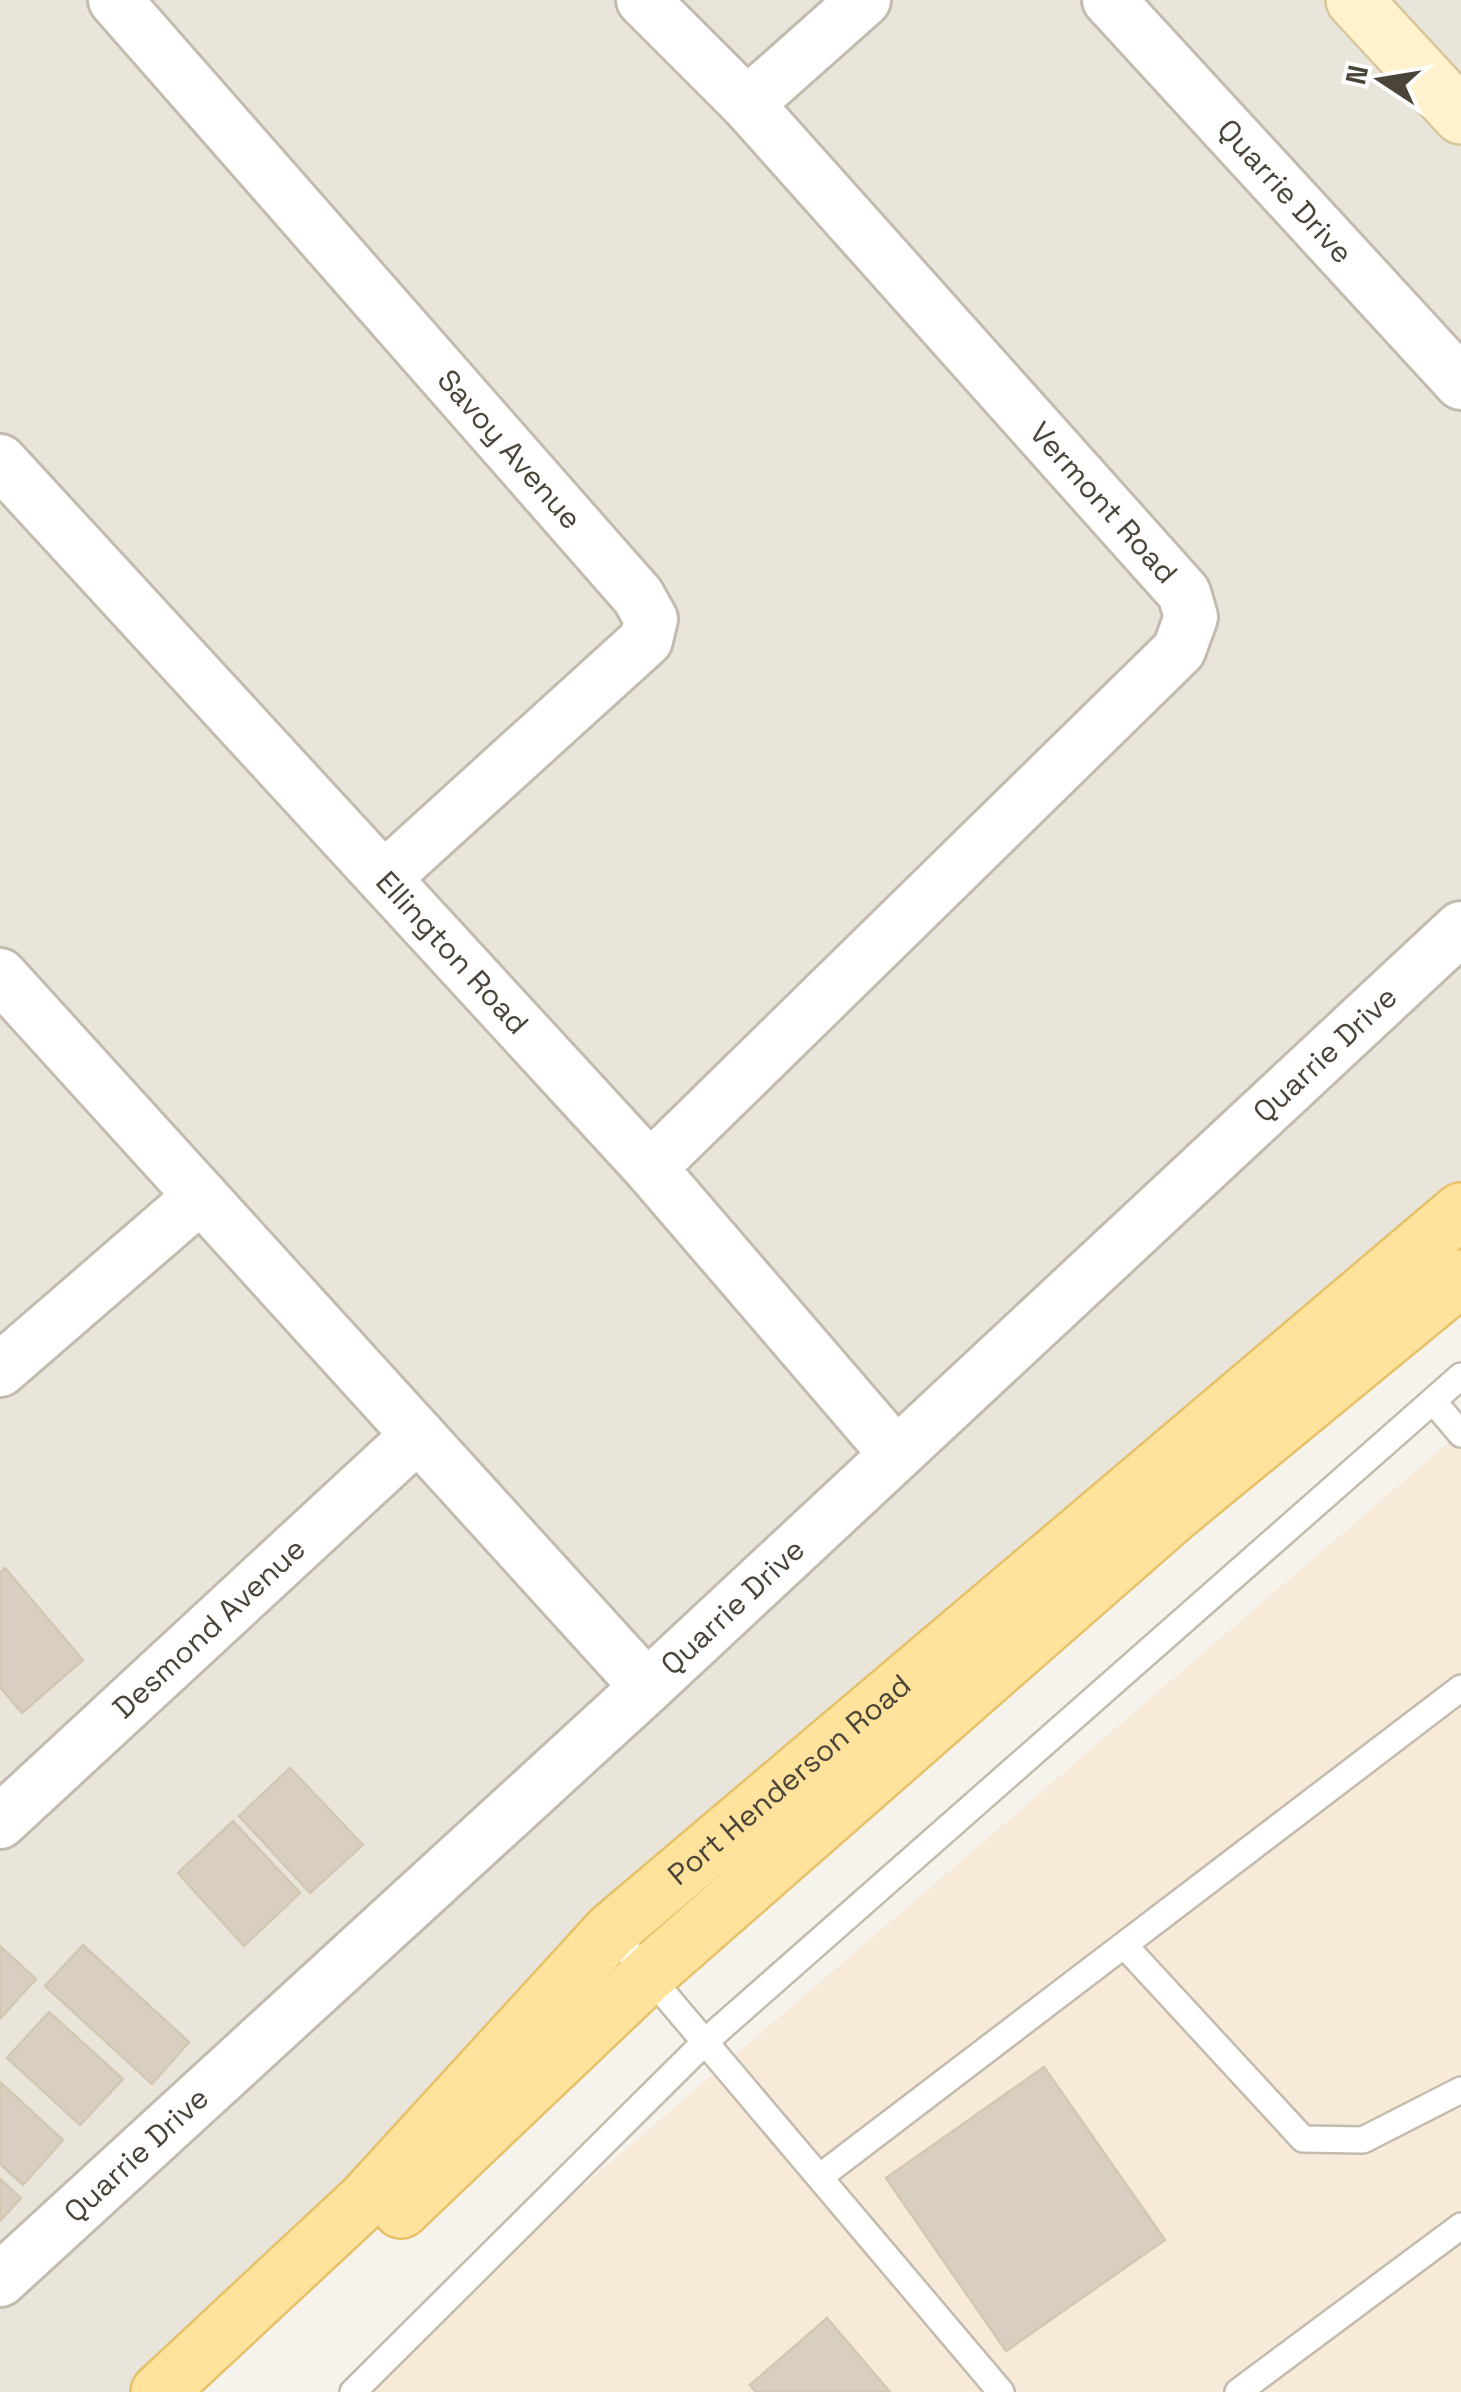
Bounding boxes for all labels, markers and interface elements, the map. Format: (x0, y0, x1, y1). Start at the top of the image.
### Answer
north arrow (1331, 30, 1431, 130)
text: N (1337, 62, 1376, 88)
street label: Quarrie Drive (1209, 111, 1362, 272)
street label: Savoy Avenue (429, 361, 591, 537)
street label: Vermont Road (1021, 413, 1186, 592)
street label: Ellington Road (368, 863, 537, 1042)
street label: Quarrie Drive (1245, 978, 1405, 1131)
street label: Desmond Avenue (104, 1529, 313, 1727)
street label: Quarrie Drive (652, 1530, 813, 1683)
street label: Port Henderson Road (659, 1665, 919, 1894)
street label: Quarrie Drive (55, 2078, 217, 2231)

